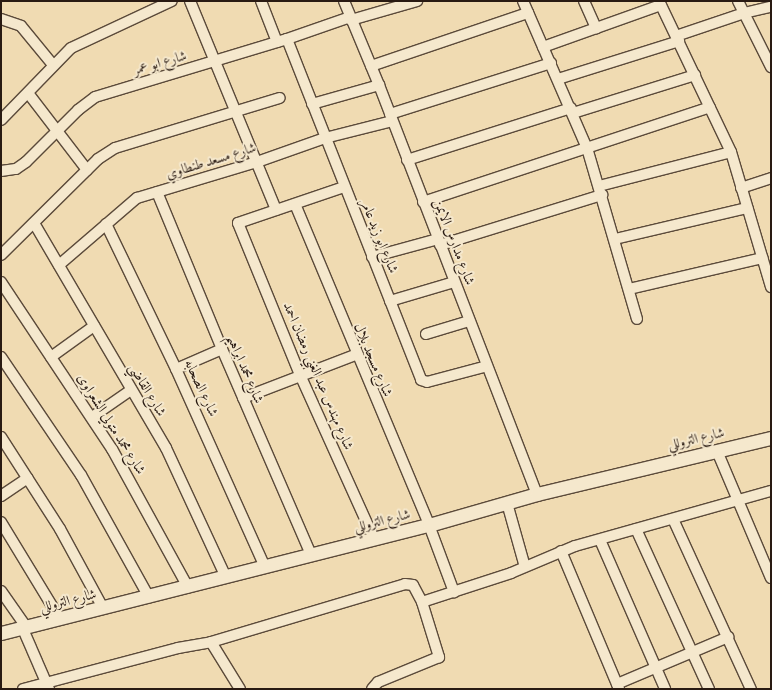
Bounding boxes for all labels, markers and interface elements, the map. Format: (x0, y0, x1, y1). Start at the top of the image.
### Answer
street label: شارع ابو عمر (131, 47, 189, 79)
street label: شارع مسعد طنطاوي (164, 139, 258, 183)
street label: شارع ابو زيد عامر (356, 196, 402, 276)
street label: شارع مدارس الايمن (430, 196, 478, 288)
street label: شارع مهندس عبد الغني رمضان احمد (279, 299, 357, 453)
street label: شارع مسجد بلال (350, 321, 396, 399)
street label: شارع محمد ابراهيم (223, 332, 267, 406)
street label: شارع الصحابه (180, 357, 222, 419)
street label: شارع القاضي (125, 360, 169, 420)
street label: شارع محمد متولي الشعراوى (73, 370, 149, 478)
street label: شارع التروللي (666, 424, 726, 454)
street label: شارع التروللي (352, 506, 412, 536)
street label: شارع التروللي (38, 586, 98, 616)

